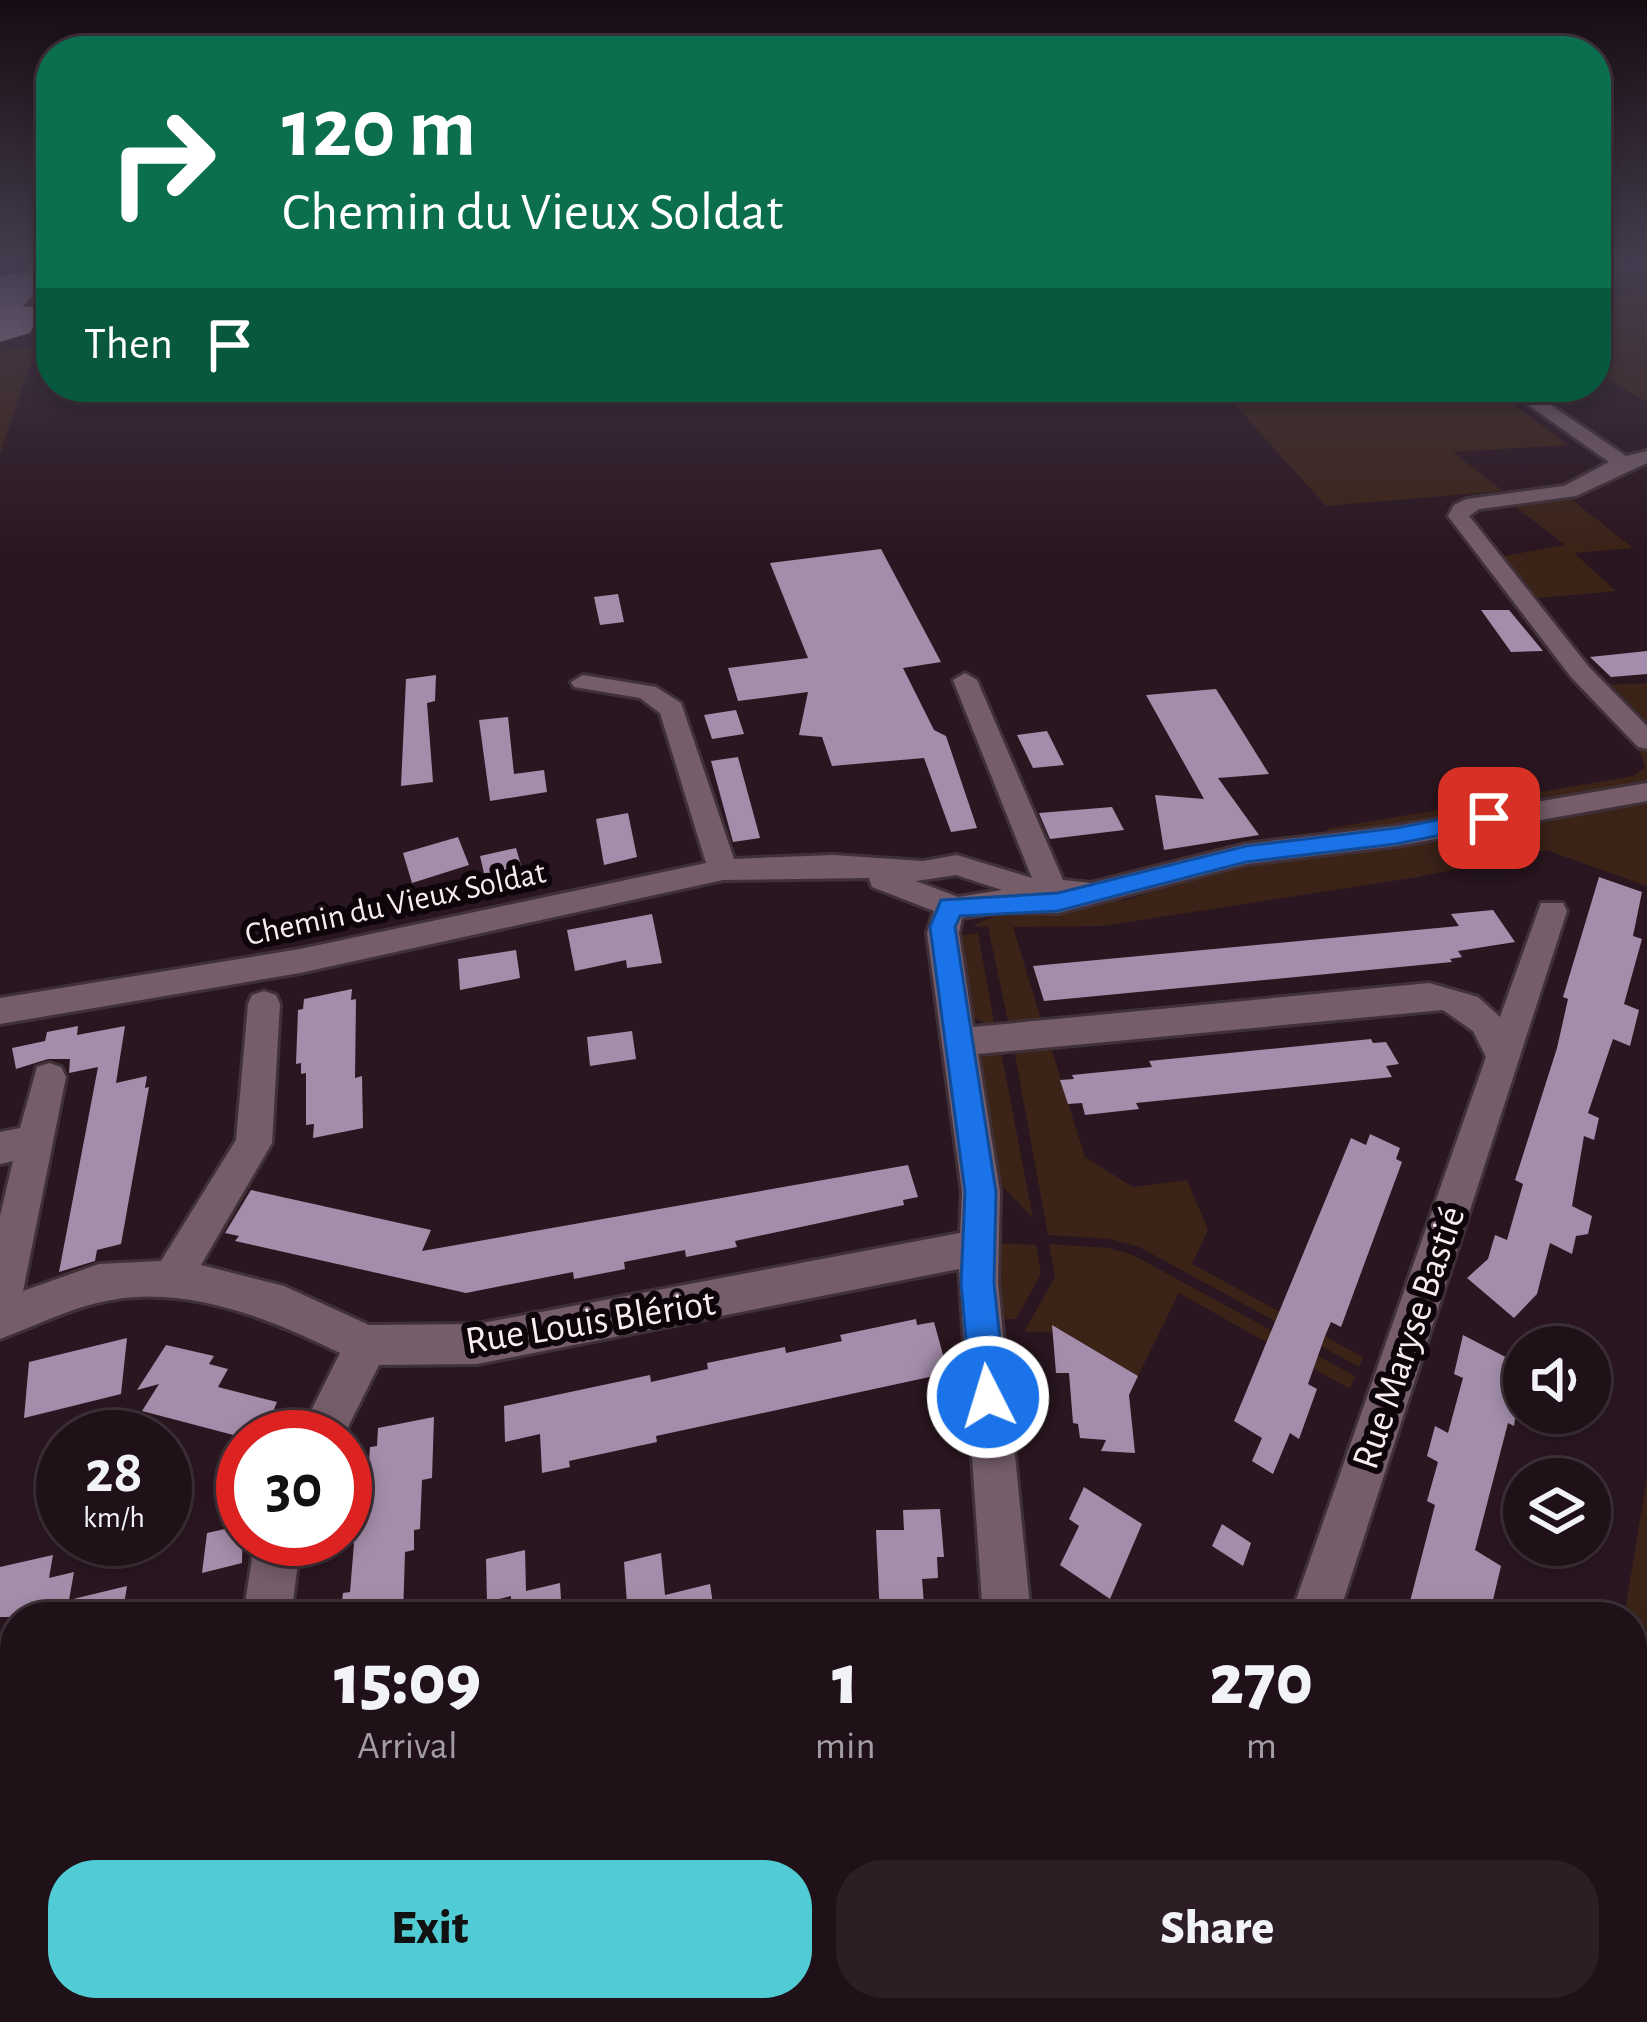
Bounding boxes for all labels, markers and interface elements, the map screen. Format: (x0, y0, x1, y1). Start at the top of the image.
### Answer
icon: right (84, 84, 240, 240)
text: 120 m (282, 88, 476, 172)
text: Chemin du Vieux Soldat (282, 186, 783, 240)
icon: arrive (197, 312, 263, 378)
text: Then (84, 322, 173, 367)
pin (1438, 767, 1540, 869)
icon: arrive (1456, 785, 1522, 851)
street label: Chemin du Vieux Soldat (242, 856, 549, 952)
street label: Rue Maryse Bastié (1346, 1201, 1473, 1474)
street label: Rue Louis Blériot (463, 1283, 718, 1361)
map controls (1503, 1326, 1611, 1566)
button: sound (1503, 1326, 1611, 1434)
position arrow (925, 1334, 1051, 1460)
speed limit sign: 30 (216, 1410, 372, 1566)
text: 28 (85, 1443, 143, 1503)
button: layers (1503, 1458, 1611, 1566)
text: km/h (83, 1503, 145, 1533)
text: 15:09 (334, 1645, 481, 1717)
text: 1 (832, 1645, 858, 1717)
text: 270 (1210, 1645, 1313, 1717)
text: Arrival (357, 1727, 458, 1766)
text: min (815, 1727, 876, 1766)
text: m (1246, 1727, 1277, 1766)
button: Exit (48, 1860, 812, 1998)
button: Share (836, 1860, 1599, 1998)

